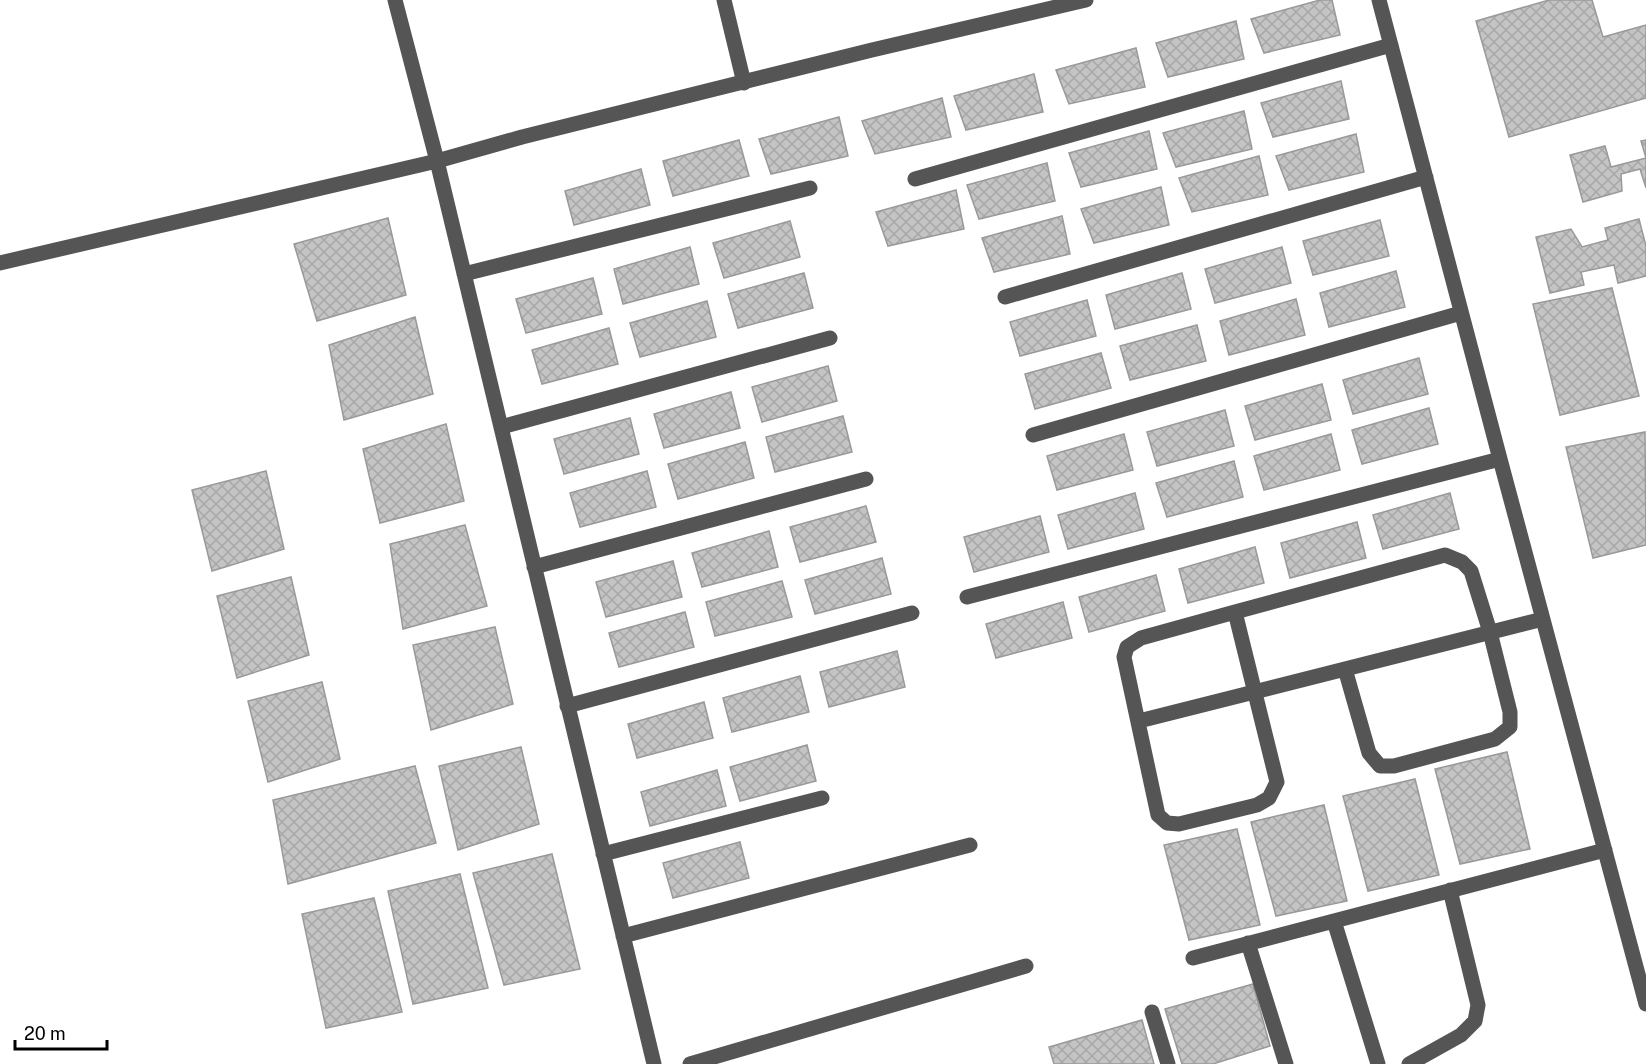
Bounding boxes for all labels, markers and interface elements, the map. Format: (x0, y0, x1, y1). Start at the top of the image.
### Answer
scale bar (15, 1013, 106, 1051)
text: 20 m (24, 1023, 66, 1044)

